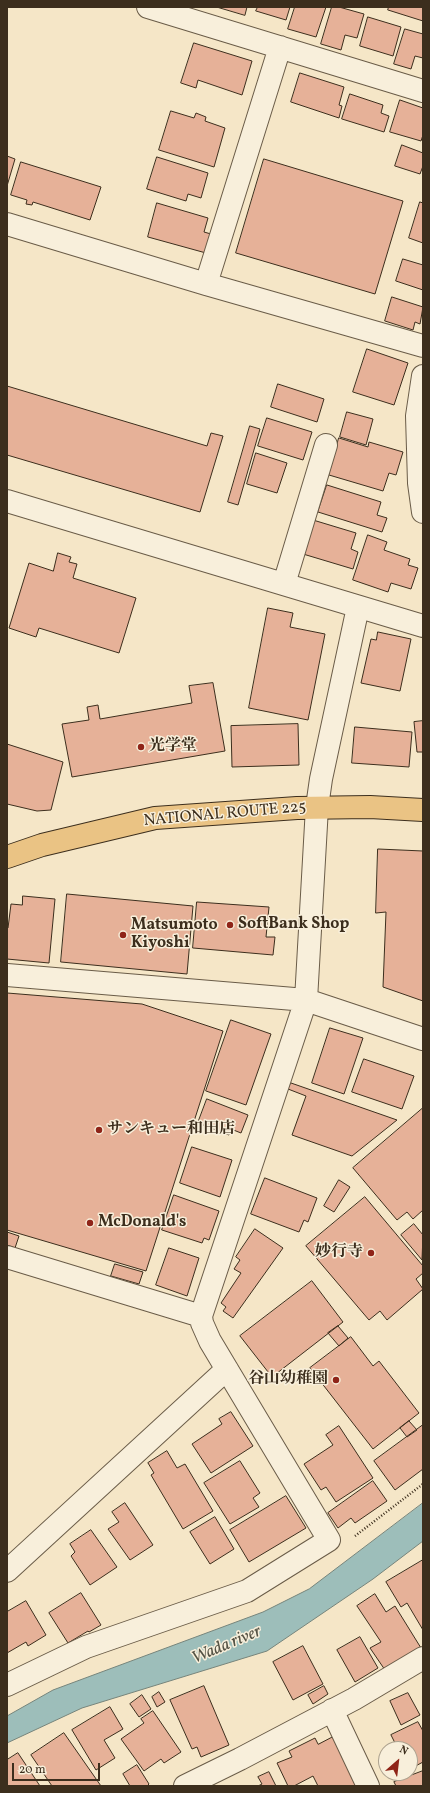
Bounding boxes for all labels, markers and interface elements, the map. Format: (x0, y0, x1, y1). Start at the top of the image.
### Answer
place label: 光学堂 (149, 737, 197, 757)
marker: 光学堂 (136, 742, 146, 752)
street label: NATIONAL ROUTE 225 (143, 798, 307, 832)
place label: SoftBank Shop (238, 915, 349, 935)
place label: Matsumoto Kiyoshi (131, 916, 218, 954)
marker: SoftBank Shop (225, 920, 235, 930)
marker: Matsumoto Kiyoshi (118, 930, 128, 940)
place label: サンキュー和田店 (107, 1120, 235, 1140)
marker: サンキュー和田店 (94, 1125, 104, 1135)
place label: McDonald's (98, 1213, 186, 1233)
marker: McDonald's (85, 1218, 95, 1228)
place label: 妙行寺 (315, 1243, 363, 1263)
marker: 妙行寺 (366, 1248, 376, 1258)
place label: 谷山幼稚園 (248, 1370, 328, 1390)
marker: 谷山幼稚園 (331, 1375, 341, 1385)
water label: Wada river (189, 1622, 265, 1670)
north arrow (378, 1741, 418, 1781)
text: N (396, 1742, 410, 1759)
scale bar (14, 1755, 102, 1781)
text: 20 m (19, 1762, 46, 1778)

